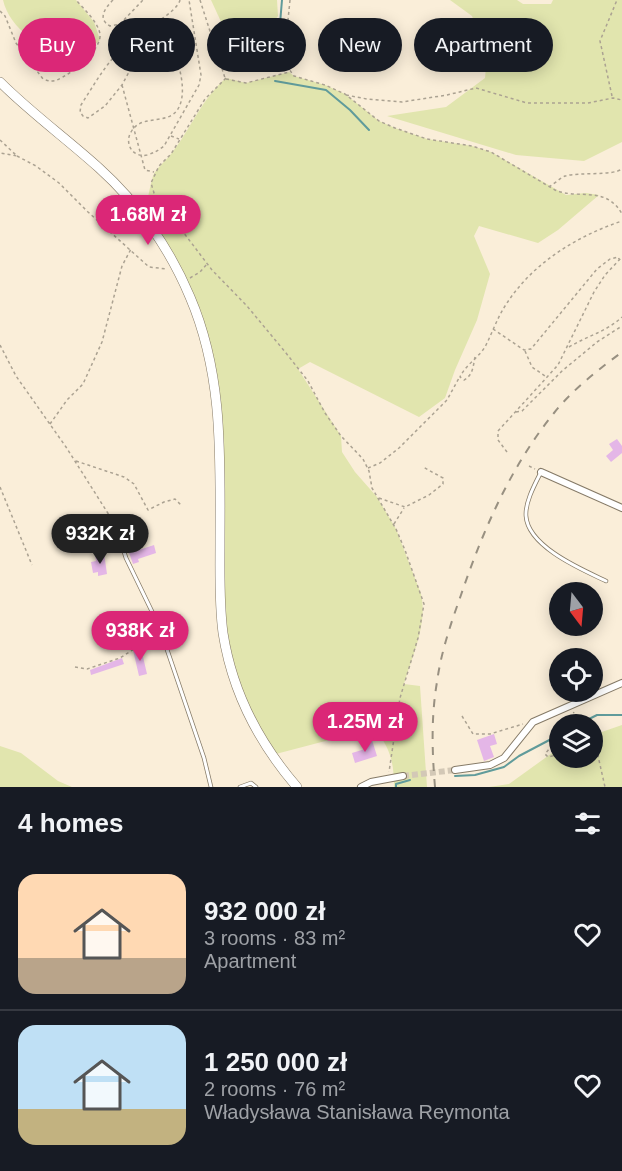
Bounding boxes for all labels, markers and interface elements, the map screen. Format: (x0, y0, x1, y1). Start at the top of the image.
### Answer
chip: Buy (18, 18, 96, 72)
chip: Rent (108, 18, 195, 72)
chip: Filters (207, 18, 306, 72)
chip: New (318, 18, 402, 72)
chip: Apartment (414, 18, 553, 72)
pin: 1.68M zł (86, 195, 210, 246)
text: 1.68M zł (110, 203, 186, 225)
pin: 932K zł (45, 514, 155, 565)
text: 932K zł (66, 522, 134, 544)
north arrow (549, 582, 603, 636)
map controls (549, 582, 603, 768)
pin: 938K zł (85, 611, 195, 662)
text: 938K zł (106, 619, 174, 641)
button: locate (549, 648, 603, 702)
pin: 1.25M zł (303, 702, 427, 753)
text: 1.25M zł (327, 710, 403, 732)
button: layers (549, 714, 603, 768)
icon: filters (571, 807, 604, 840)
text: 4 homes (18, 808, 124, 838)
text: 932 000 zł (204, 896, 325, 926)
icon: home (66, 898, 138, 970)
icon: heart (571, 918, 604, 951)
text: 3 rooms · 83 m² (204, 927, 345, 949)
text: Apartment (204, 950, 296, 972)
text: 1 250 000 zł (204, 1047, 347, 1077)
icon: home (66, 1049, 138, 1121)
icon: heart (571, 1069, 604, 1102)
text: 2 rooms · 76 m² (204, 1078, 345, 1100)
text: Władysława Stanisława Reymonta (204, 1101, 510, 1123)

